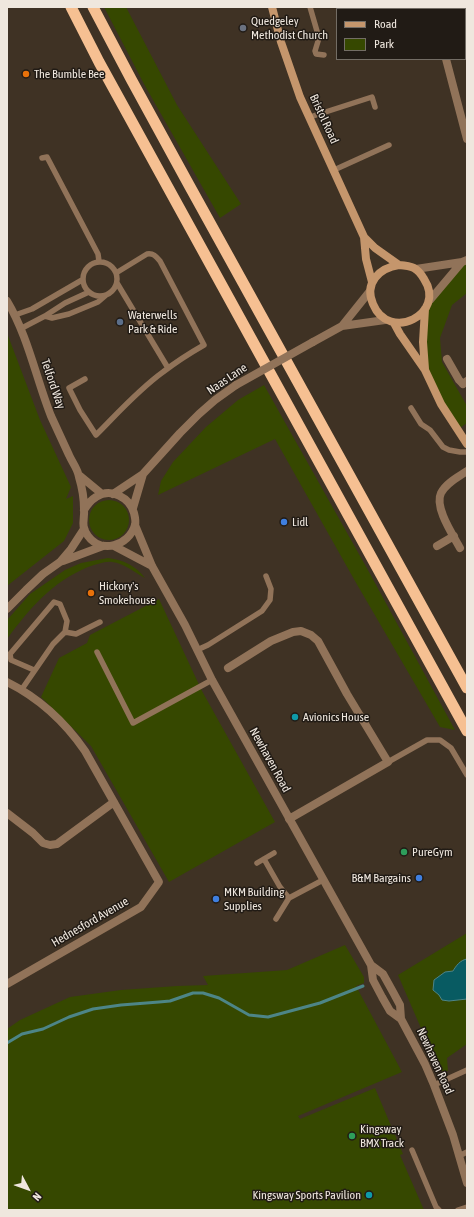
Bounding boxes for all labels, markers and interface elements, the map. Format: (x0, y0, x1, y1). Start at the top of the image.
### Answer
legend (336, 8, 466, 60)
place label: Quedgeley Methodist Church (251, 14, 328, 42)
text: Road (374, 17, 397, 31)
marker: Quedgeley Methodist Church (238, 23, 248, 33)
text: Park (374, 37, 394, 51)
place label: The Bumble Bee (34, 67, 104, 81)
marker: The Bumble Bee (21, 69, 31, 79)
street label: Bristol Road (306, 92, 342, 146)
place label: Waterwells Park & Ride (128, 308, 177, 336)
marker: Waterwells Park & Ride (115, 317, 125, 327)
street label: Telford Way (38, 357, 68, 411)
street label: Naas Lane (204, 360, 250, 398)
place label: Lidl (292, 515, 308, 529)
marker: Lidl (279, 517, 289, 527)
place label: Hickory's Smokehouse (99, 579, 156, 607)
marker: Hickory's Smokehouse (86, 588, 96, 598)
place label: Avionics House (303, 710, 369, 724)
marker: Avionics House (290, 712, 300, 722)
street label: Newhaven Road (246, 725, 294, 795)
place label: PureGym (412, 845, 453, 859)
marker: PureGym (399, 847, 409, 857)
place label: B&M Bargains (352, 871, 411, 885)
marker: B&M Bargains (414, 873, 424, 883)
place label: MKM Building Supplies (224, 885, 284, 913)
street label: Hednesford Avenue (49, 894, 131, 950)
marker: MKM Building Supplies (211, 894, 221, 904)
street label: Newhaven Road (413, 1026, 457, 1096)
place label: Kingsway BMX Track (360, 1122, 404, 1150)
marker: Kingsway BMX Track (347, 1131, 357, 1141)
north arrow (8, 1169, 48, 1209)
place label: Kingsway Sports Pavilion (252, 1188, 361, 1202)
text: N (30, 1190, 44, 1203)
marker: Kingsway Sports Pavilion (364, 1190, 374, 1200)

